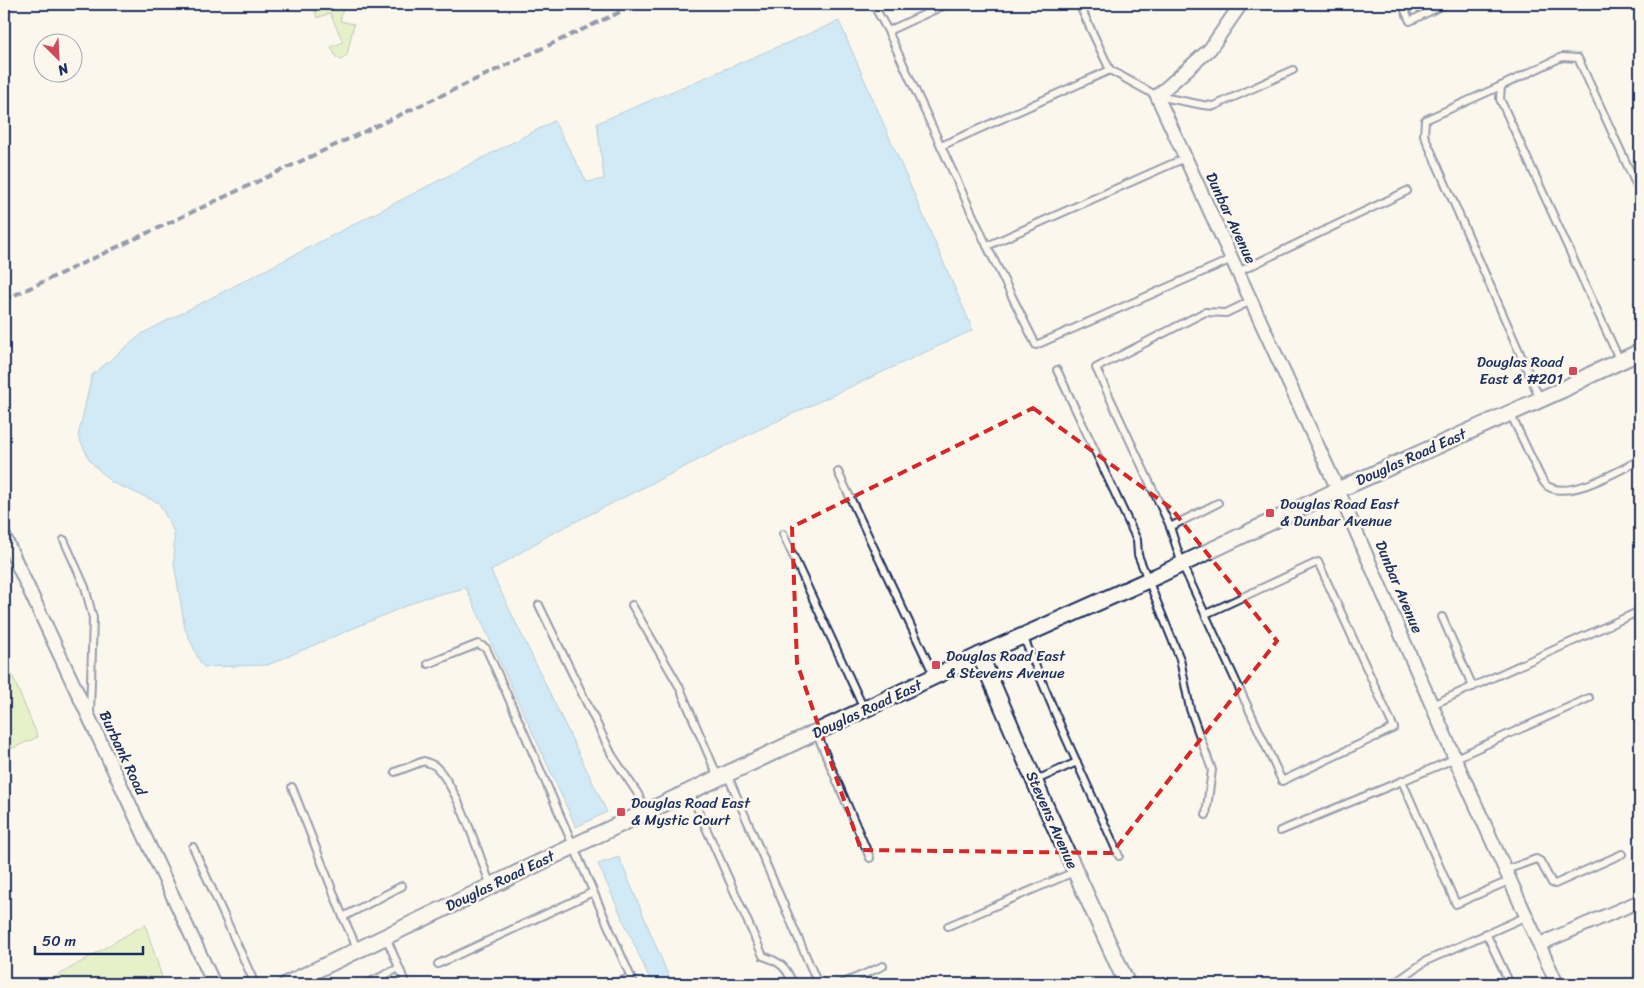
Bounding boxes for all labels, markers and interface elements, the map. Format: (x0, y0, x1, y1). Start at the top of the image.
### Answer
north arrow (32, 32, 82, 82)
text: N (53, 56, 74, 83)
street label: Dunbar Avenue (1198, 168, 1264, 268)
place label: Douglas Road East & #201 (1477, 349, 1564, 392)
marker: Douglas Road East & #201 (1567, 365, 1579, 377)
street label: Douglas Road East (1351, 421, 1471, 493)
place label: Douglas Road East & Dunbar Avenue (1280, 491, 1400, 534)
marker: Douglas Road East & Dunbar Avenue (1264, 507, 1276, 519)
street label: Dunbar Avenue (1368, 537, 1430, 638)
place label: Douglas Road East & Stevens Avenue (946, 643, 1066, 686)
marker: Douglas Road East & Stevens Avenue (930, 659, 942, 671)
street label: Douglas Road East (808, 672, 927, 746)
street label: Burbank Road (92, 706, 155, 801)
street label: Stevens Avenue (1019, 767, 1085, 874)
place label: Douglas Road East & Mystic Court (631, 790, 751, 833)
marker: Douglas Road East & Mystic Court (615, 806, 627, 818)
street label: Douglas Road East (441, 843, 560, 919)
scale bar (35, 923, 142, 955)
text: 50 m (42, 928, 77, 954)

